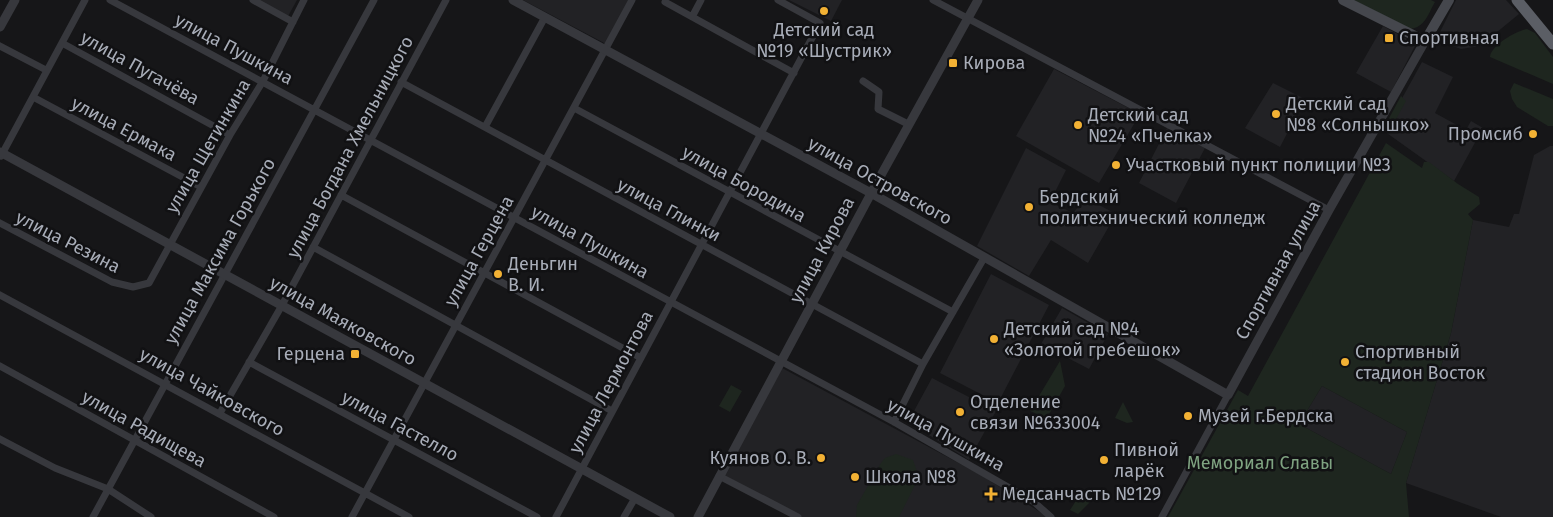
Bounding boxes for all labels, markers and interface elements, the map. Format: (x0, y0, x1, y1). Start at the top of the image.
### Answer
marker: Детский сад №19 «Шустрик» (818, 5, 830, 17)
street label: улица Пушкина (171, 9, 297, 89)
place label: Детский сад №19 «Шустрик» (756, 19, 892, 62)
street label: улица Пугачёва (77, 26, 203, 110)
place label: Спортивная (1399, 27, 1500, 49)
street label: улица Богдана Хмельницкого (282, 32, 418, 262)
marker: Спортивная (1383, 32, 1395, 44)
place label: Кирова (963, 52, 1025, 74)
marker: Кирова (947, 57, 959, 69)
street label: улица Щетинкина (161, 75, 255, 217)
street label: улица Ермака (68, 92, 180, 166)
place label: Детский сад №8 «Солнышко» (1285, 93, 1429, 136)
place label: Детский сад №24 «Пчелка» (1087, 104, 1212, 147)
marker: Детский сад №8 «Солнышко» (1270, 108, 1282, 120)
marker: Детский сад №24 «Пчелка» (1072, 119, 1084, 131)
place label: Промсиб (1448, 123, 1523, 145)
marker: Промсиб (1527, 128, 1539, 140)
street label: улица Островского (804, 132, 956, 230)
street label: улица Бородина (678, 141, 810, 227)
street label: улица Максима Горького (160, 154, 280, 348)
place label: Участковый пункт полиции №3 (1126, 154, 1391, 176)
marker: Участковый пункт полиции №3 (1110, 159, 1122, 171)
street label: улица Глинки (613, 173, 725, 247)
place label: Бердский политехнический колледж (1039, 186, 1266, 229)
street label: улица Герцена (439, 192, 519, 310)
street label: улица Кирова (785, 193, 859, 307)
street label: Спортивная улица (1231, 197, 1325, 343)
street label: улица Пушкина (527, 201, 653, 283)
marker: Бердский политехнический колледж (1023, 201, 1035, 213)
street label: улица Резина (12, 206, 124, 278)
place label: Деньгин В. И. (507, 253, 578, 296)
marker: Деньгин В. И. (492, 268, 504, 280)
street label: улица Маяковского (266, 272, 420, 370)
street label: улица Лермонтова (564, 307, 658, 457)
place label: Детский сад №4 «Золотой гребешок» (1003, 318, 1181, 361)
marker: Детский сад №4 «Золотой гребешок» (988, 333, 1000, 345)
place label: Спортивный стадион Восток (1355, 341, 1486, 384)
street label: улица Чайковского (136, 343, 288, 441)
place label: Герцена (277, 343, 345, 365)
marker: Герцена (349, 348, 361, 360)
marker: Спортивный стадион Восток (1339, 356, 1351, 368)
street label: улица Радищева (78, 386, 210, 472)
street label: улица Гастелло (338, 386, 462, 466)
place label: Отделение связи №633004 (970, 391, 1101, 434)
street label: улица Пушкина (883, 394, 1009, 476)
place label: Музей г.Бердска (1198, 405, 1333, 427)
marker: Отделение связи №633004 (954, 406, 966, 418)
marker: Музей г.Бердска (1182, 410, 1194, 422)
place label: Пивной ларёк (1114, 439, 1179, 482)
place label: Куянов О. В. (709, 447, 811, 469)
marker: Куянов О. В. (815, 452, 827, 464)
park label: Мемориал Славы (1187, 452, 1333, 474)
marker: Пивной ларёк (1098, 454, 1110, 466)
place label: Школа №8 (865, 466, 956, 488)
marker: Школа №8 (849, 471, 861, 483)
place label: Медсанчасть №129 (1002, 483, 1161, 505)
marker: Медсанчасть №129 (984, 487, 998, 501)

